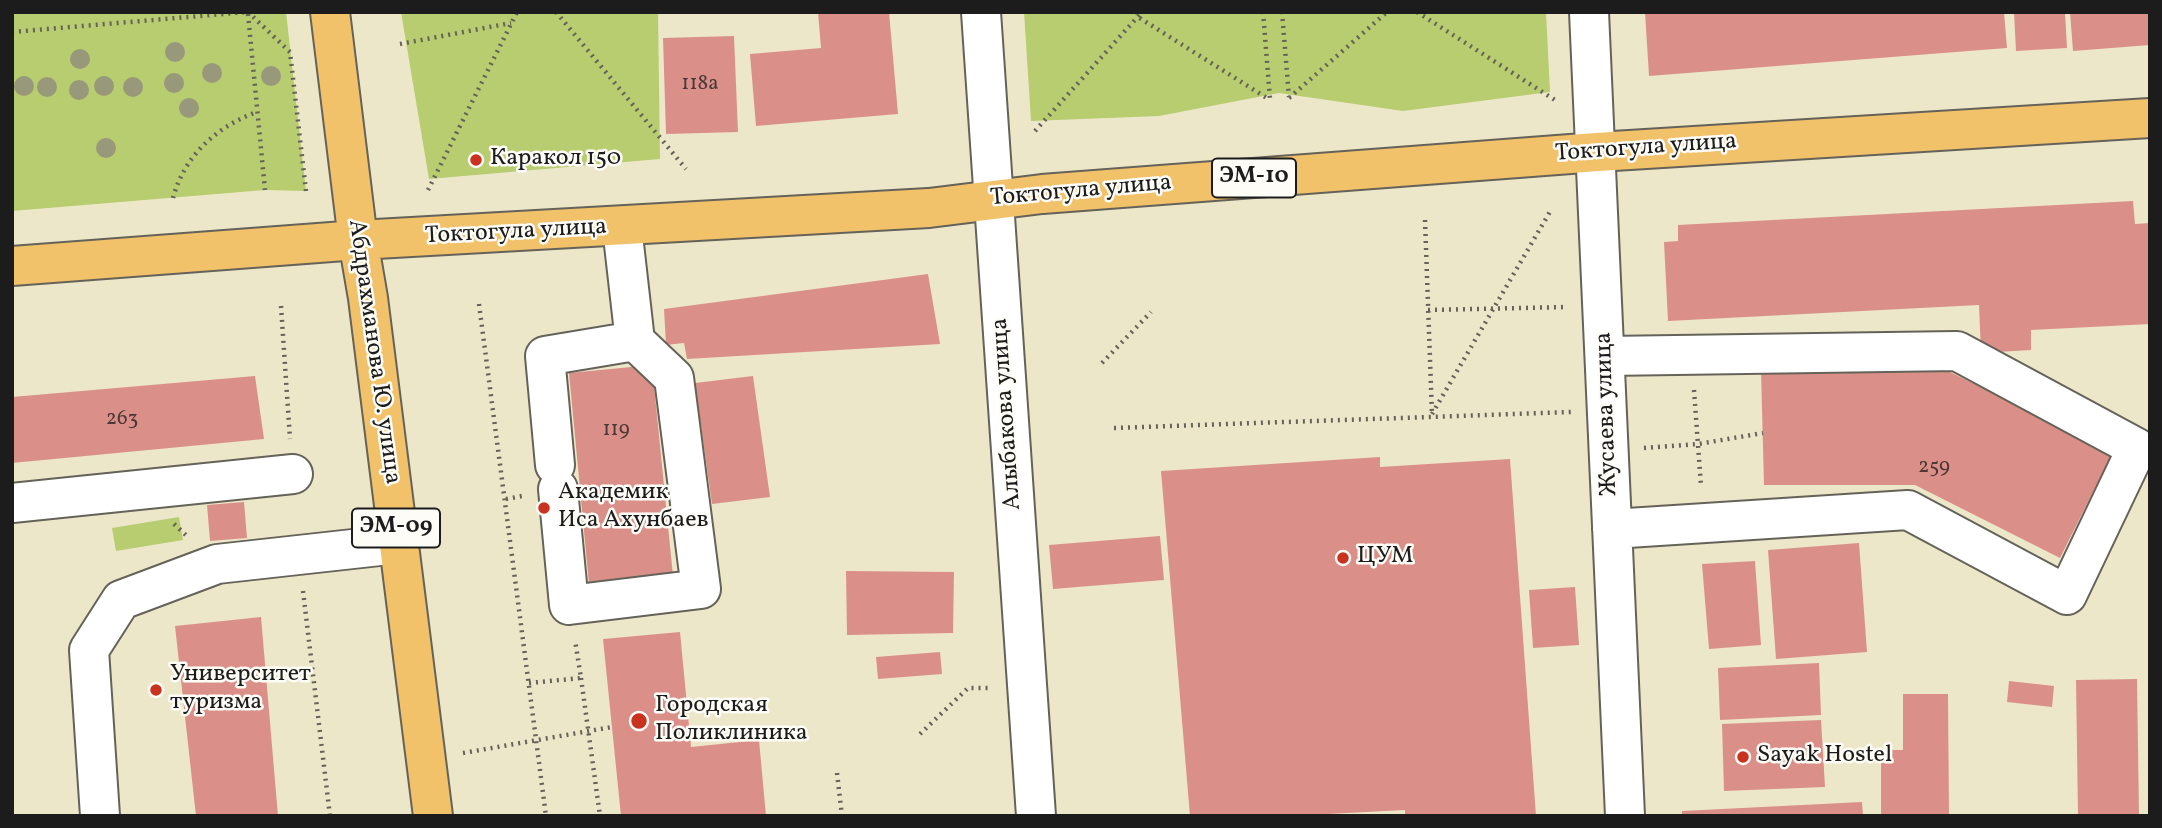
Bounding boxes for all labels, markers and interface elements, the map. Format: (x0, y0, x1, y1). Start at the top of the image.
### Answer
house number: 118а (681, 72, 719, 98)
street label: Токтогула улица (1554, 128, 1738, 170)
place label: Каракол 150 (490, 146, 621, 174)
marker: Каракол 150 (468, 152, 484, 168)
road number: ЭМ-10 (1212, 158, 1296, 197)
street label: Токтогула улица (989, 170, 1173, 214)
street label: Токтогула улица (424, 214, 608, 252)
street label: Абдрахманова Ю. улица (340, 218, 406, 486)
street label: Алыбакова улица (987, 317, 1029, 511)
street label: Жусаева улица (1591, 331, 1625, 497)
house number: 263 (106, 407, 138, 433)
house number: 119 (602, 418, 630, 444)
house number: 259 (1918, 455, 1950, 481)
place label: Академик Иса Ахунбаев (558, 480, 709, 536)
marker: Академик Иса Ахунбаев (536, 500, 552, 516)
road number: ЭМ-09 (352, 508, 440, 548)
place label: ЦУМ (1357, 544, 1413, 572)
marker: ЦУМ (1335, 550, 1351, 566)
place label: Университет туризма (170, 662, 311, 718)
marker: Университет туризма (148, 682, 164, 698)
place label: Городская Поликлиника (655, 693, 808, 749)
marker: Городская Поликлиника (629, 711, 649, 731)
place label: Sayak Hostel (1757, 743, 1892, 771)
marker: Sayak Hostel (1735, 749, 1751, 765)

